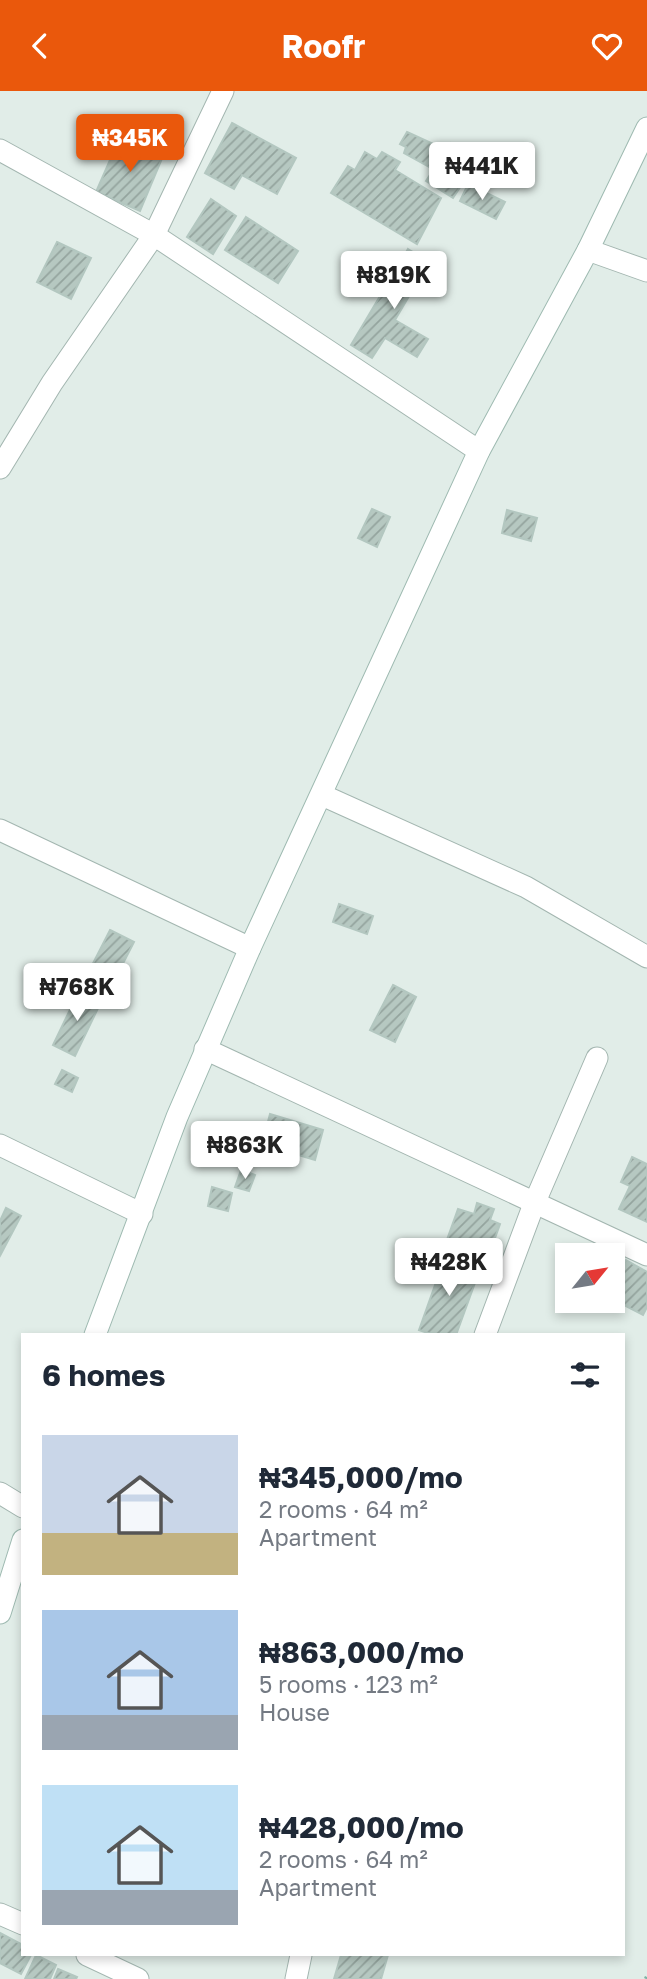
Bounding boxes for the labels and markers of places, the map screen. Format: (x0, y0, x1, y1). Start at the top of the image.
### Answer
pin: ₦345K (81, 115, 179, 174)
pin: ₦441K (433, 143, 531, 202)
pin: ₦819K (345, 251, 443, 311)
pin: ₦768K (28, 963, 126, 1023)
pin: ₦863K (196, 1121, 294, 1181)
pin: ₦428K (400, 1239, 498, 1298)

